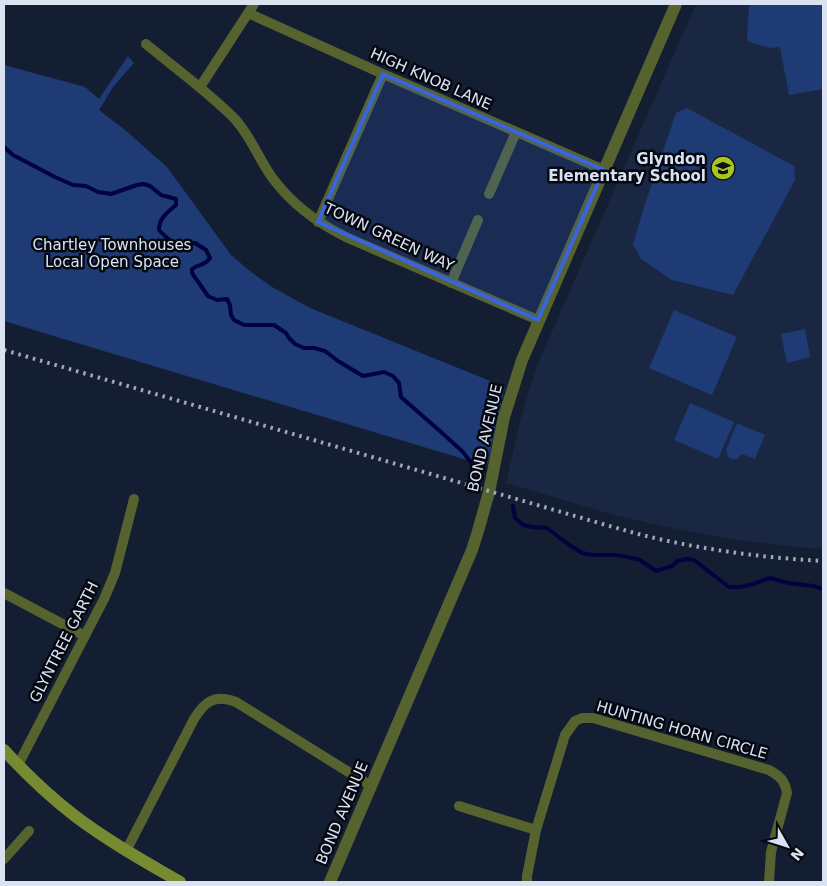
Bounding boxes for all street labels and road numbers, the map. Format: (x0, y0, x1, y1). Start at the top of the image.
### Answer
street label: HIGH KNOB LANE (368, 44, 494, 114)
street label: TOWN GREEN WAY (320, 199, 457, 275)
street label: BOND AVENUE (464, 382, 506, 494)
street label: GLYNTREE GARTH (26, 579, 102, 705)
street label: HUNTING HORN CIRCLE (594, 697, 770, 763)
street label: BOND AVENUE (312, 759, 372, 867)

